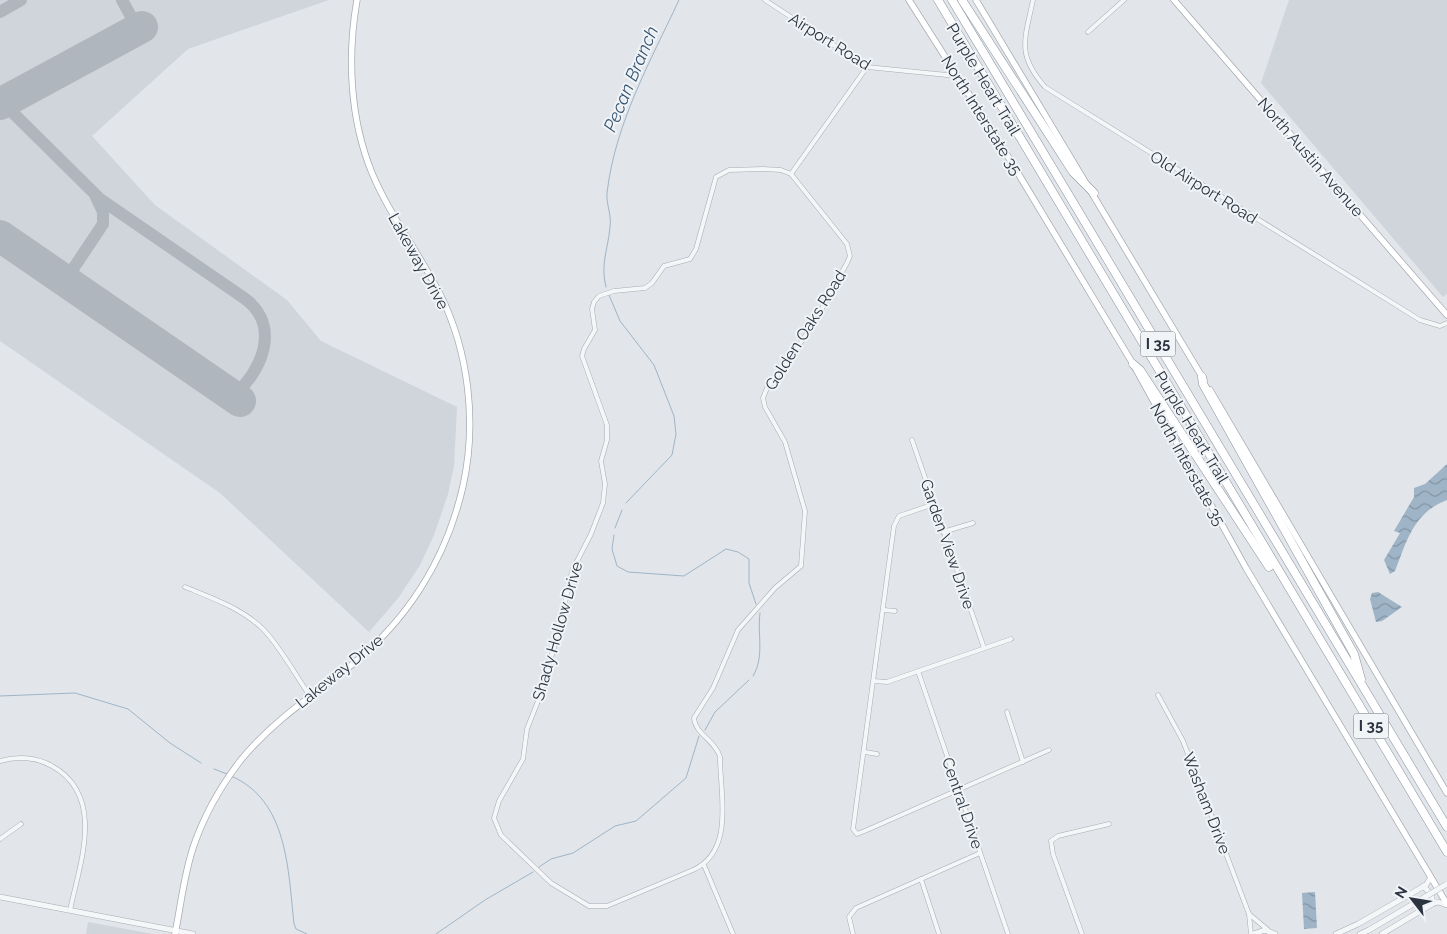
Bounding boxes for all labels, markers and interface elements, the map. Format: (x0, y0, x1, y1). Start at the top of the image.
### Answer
street label: Airport Road (785, 9, 874, 74)
street label: Purple Heart Trail (943, 20, 1025, 139)
water label: Pecan Branch (599, 23, 662, 135)
street label: North Interstate 35 (937, 52, 1026, 179)
street label: North Austin Avenue (1254, 94, 1367, 221)
street label: Old Airport Road (1147, 147, 1261, 228)
street label: Lakeway Drive (384, 210, 453, 313)
street label: Golden Oaks Road (761, 267, 850, 394)
road number: I 35 (1140, 332, 1176, 356)
street label: Purple Heart Trail (1151, 368, 1233, 487)
street label: North Interstate 35 (1146, 400, 1229, 529)
street label: Garden View Drive (916, 477, 979, 612)
street label: Shady Hollow Drive (529, 559, 586, 703)
street label: Lakeway Drive (292, 630, 387, 712)
road number: I 35 (1354, 714, 1388, 738)
street label: Washam Drive (1178, 750, 1235, 857)
street label: Central Drive (938, 755, 987, 851)
north arrow (1387, 874, 1437, 924)
text: N (1391, 884, 1410, 901)

